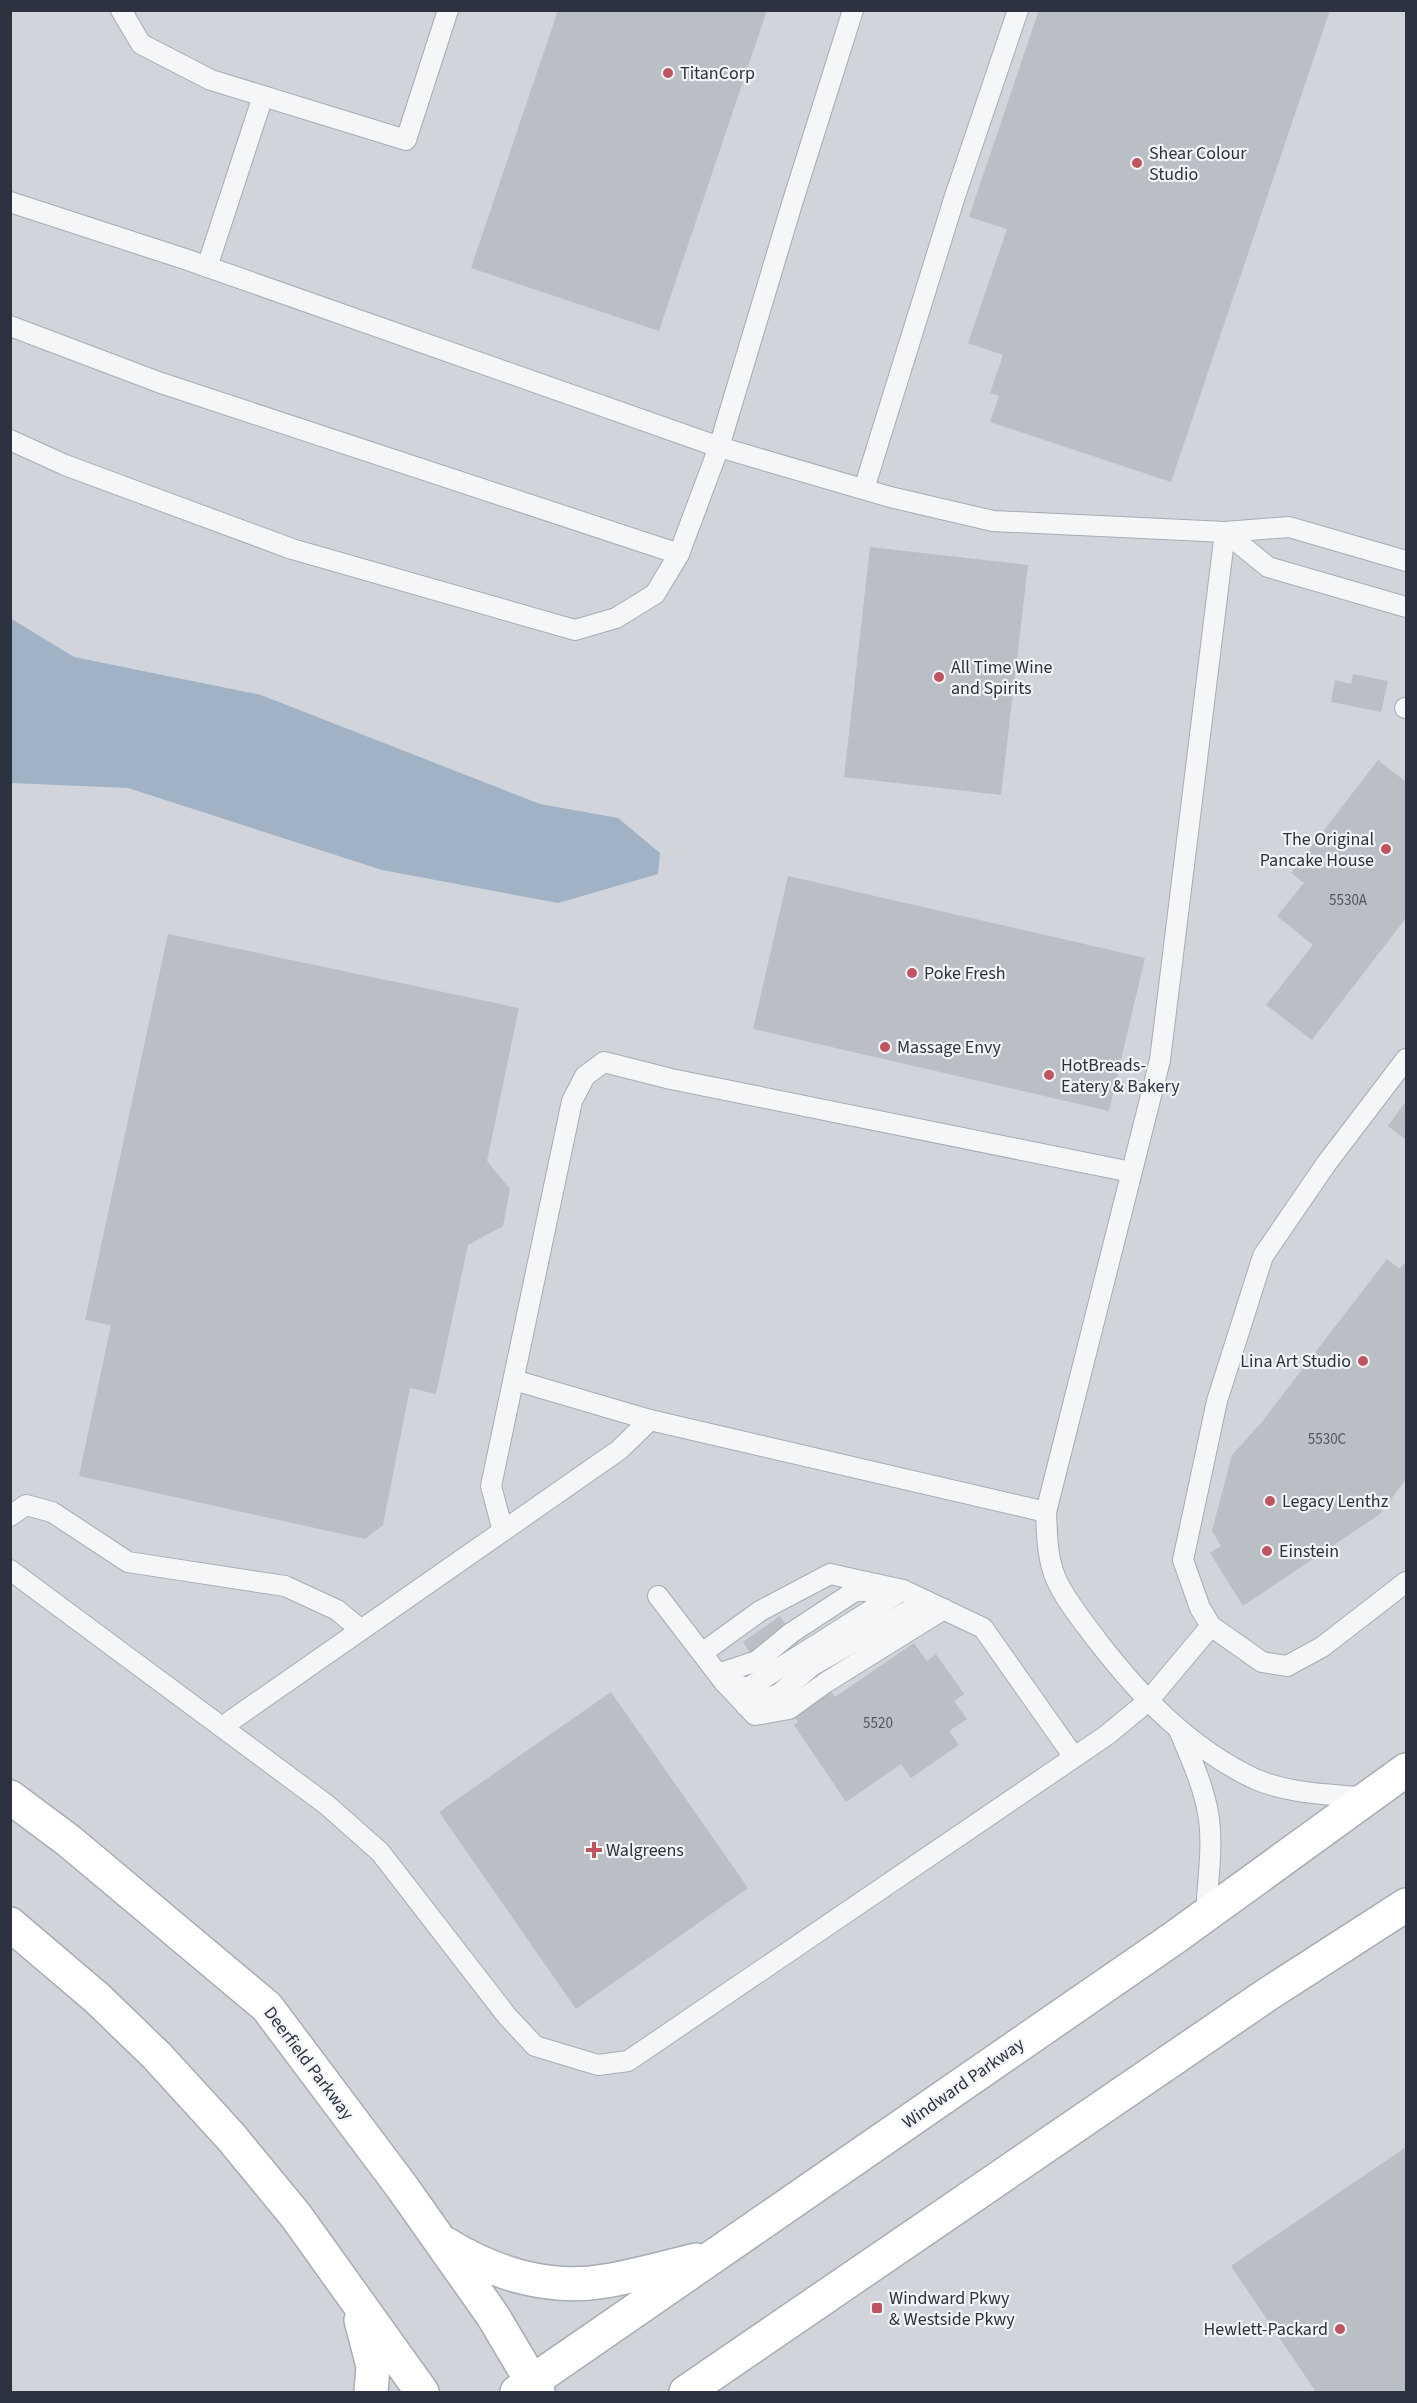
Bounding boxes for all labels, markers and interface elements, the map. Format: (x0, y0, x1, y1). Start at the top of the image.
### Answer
place label: TitanCorp (680, 61, 755, 86)
marker: TitanCorp (661, 66, 675, 80)
place label: Shear Colour Studio (1149, 141, 1247, 187)
marker: Shear Colour Studio (1130, 156, 1144, 170)
place label: All Time Wine and Spirits (951, 655, 1053, 701)
marker: All Time Wine and Spirits (932, 670, 946, 684)
place label: The Original Pancake House (1260, 827, 1374, 873)
marker: The Original Pancake House (1379, 842, 1393, 856)
house number: 5530A (1329, 890, 1368, 911)
place label: Poke Fresh (924, 961, 1006, 986)
marker: Poke Fresh (905, 966, 919, 980)
place label: Massage Envy (897, 1035, 1001, 1060)
marker: Massage Envy (878, 1040, 892, 1054)
place label: HotBreads- Eatery & Bakery (1061, 1053, 1180, 1099)
marker: HotBreads- Eatery & Bakery (1042, 1068, 1056, 1082)
place label: Lina Art Studio (1240, 1349, 1351, 1374)
marker: Lina Art Studio (1356, 1354, 1370, 1368)
house number: 5530C (1308, 1429, 1347, 1450)
place label: Legacy Lenthz (1282, 1489, 1389, 1514)
marker: Legacy Lenthz (1263, 1494, 1277, 1508)
place label: Einstein (1279, 1539, 1339, 1564)
marker: Einstein (1260, 1544, 1274, 1558)
house number: 5520 (863, 1713, 893, 1734)
place label: Walgreens (606, 1838, 684, 1863)
marker: Walgreens (587, 1843, 601, 1857)
street label: Deerfield Parkway (258, 2002, 360, 2126)
street label: Windward Parkway (897, 2032, 1030, 2135)
place label: Windward Pkwy & Westside Pkwy (889, 2286, 1015, 2332)
marker: Windward Pkwy & Westside Pkwy (870, 2301, 884, 2315)
place label: Hewlett-Packard (1203, 2317, 1328, 2342)
marker: Hewlett-Packard (1333, 2322, 1347, 2336)

